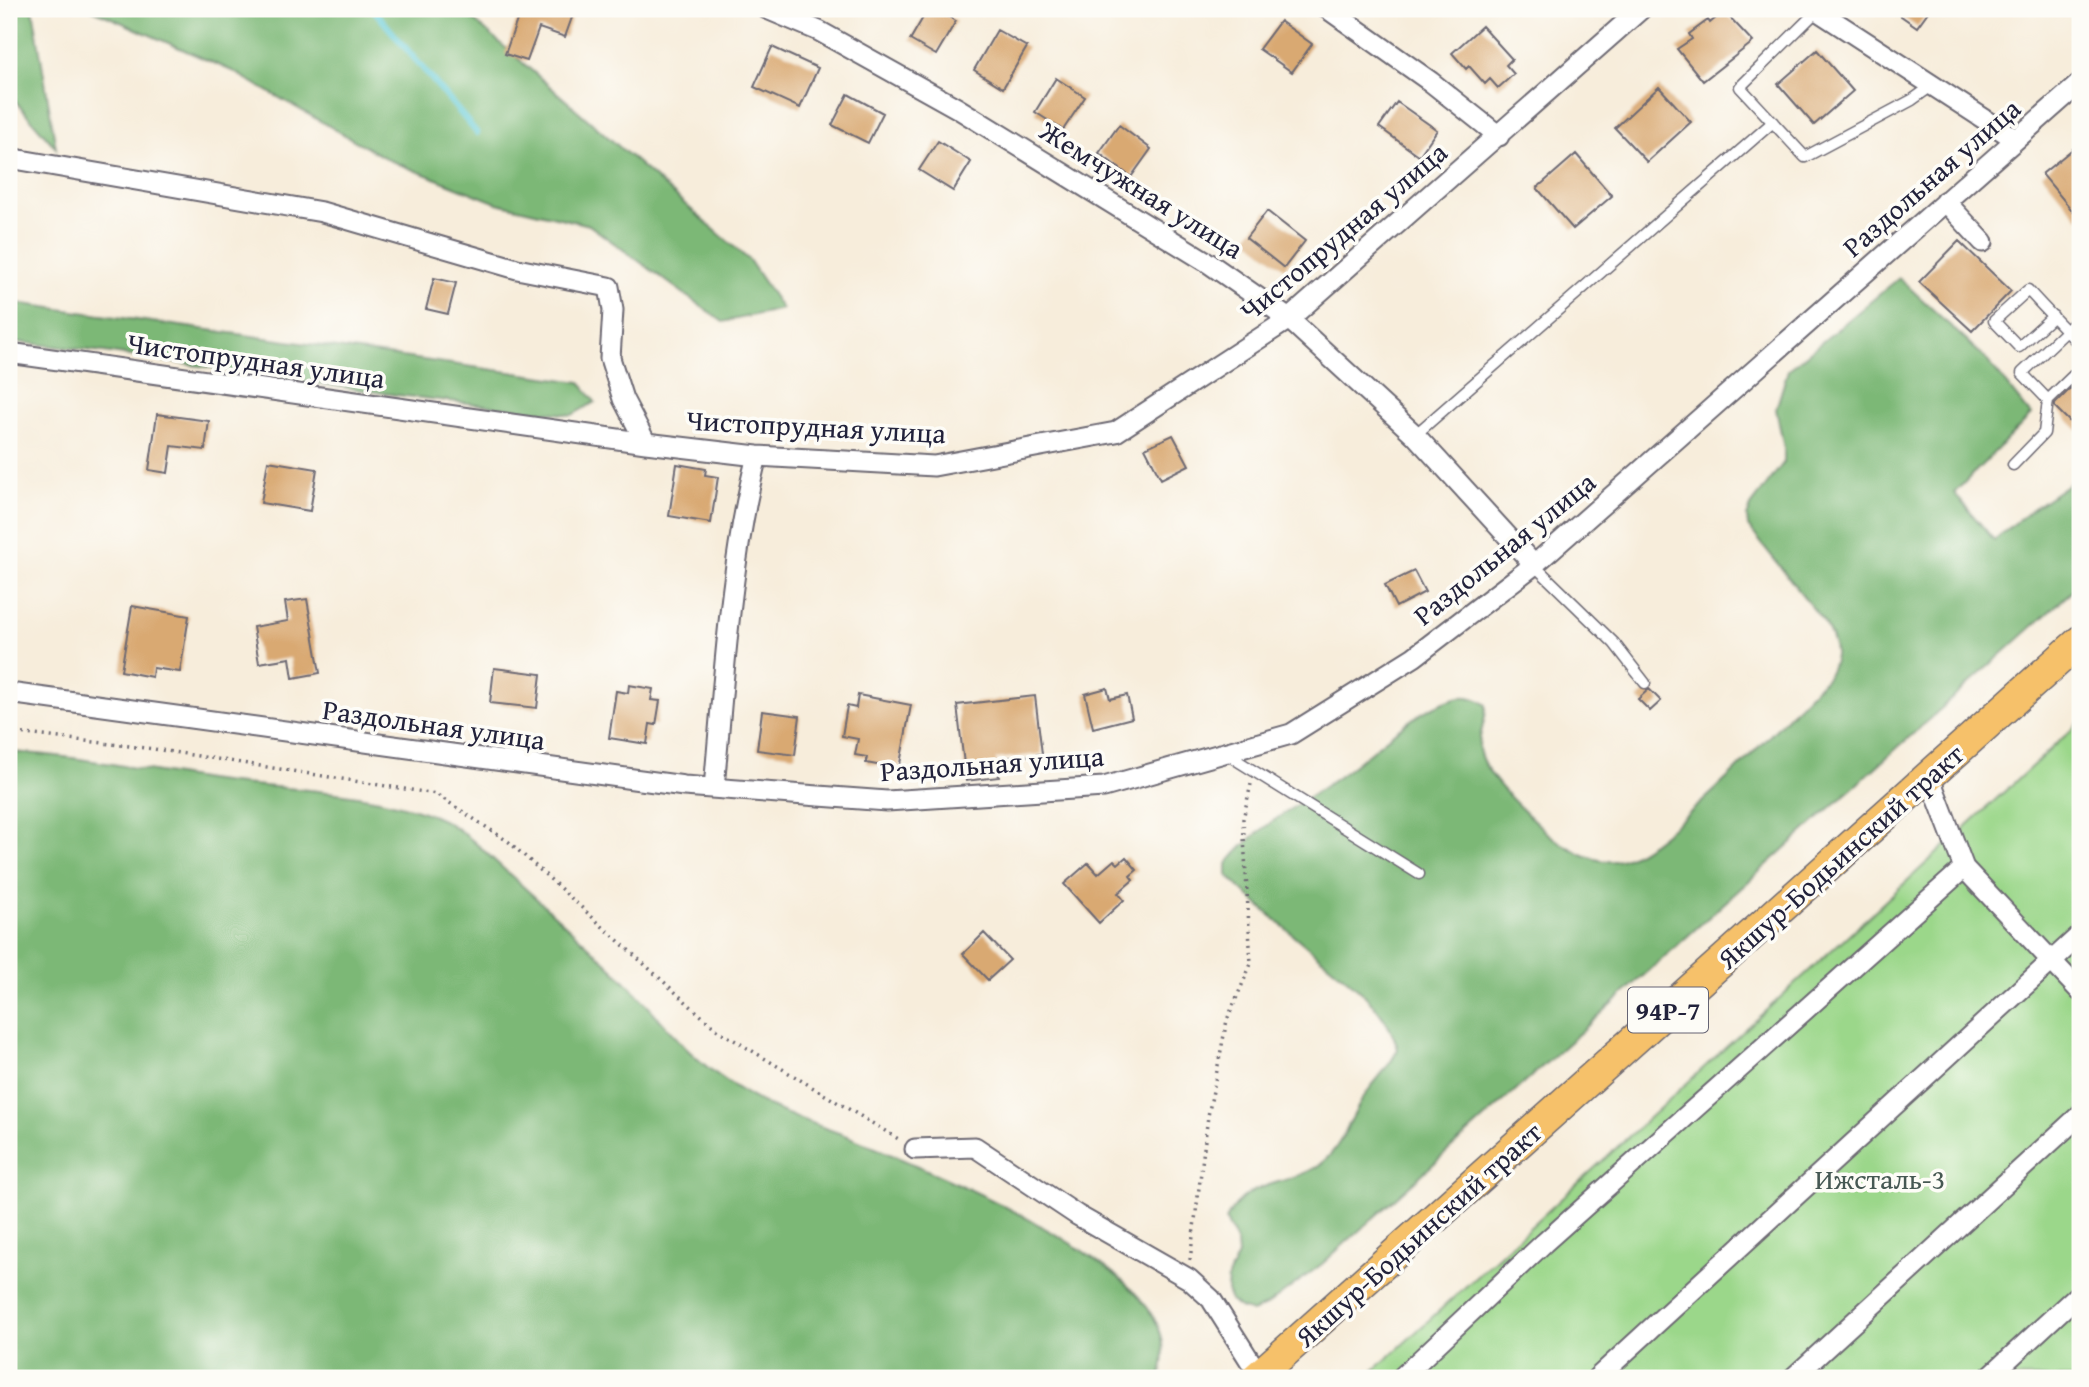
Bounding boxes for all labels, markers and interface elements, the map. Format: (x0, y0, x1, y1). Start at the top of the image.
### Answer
street label: Раздольная улица (1833, 88, 2030, 266)
street label: Жемчужная улица (1031, 109, 1252, 269)
street label: Чистопрудная улица (1230, 131, 1456, 330)
street label: Чистопрудная улица (124, 322, 388, 398)
street label: Чистопрудная улица (685, 399, 947, 453)
street label: Раздольная улица (1404, 461, 1605, 634)
street label: Раздольная улица (320, 688, 549, 760)
street label: Якшур-Бодьинский тракт (1707, 734, 1973, 979)
street label: Раздольная улица (879, 735, 1106, 791)
road number: 94Р-7 (1628, 987, 1708, 1032)
street label: Якшур-Бодьинский тракт (1285, 1112, 1551, 1357)
park label: Ижсталь-3 (1815, 1158, 1945, 1199)

